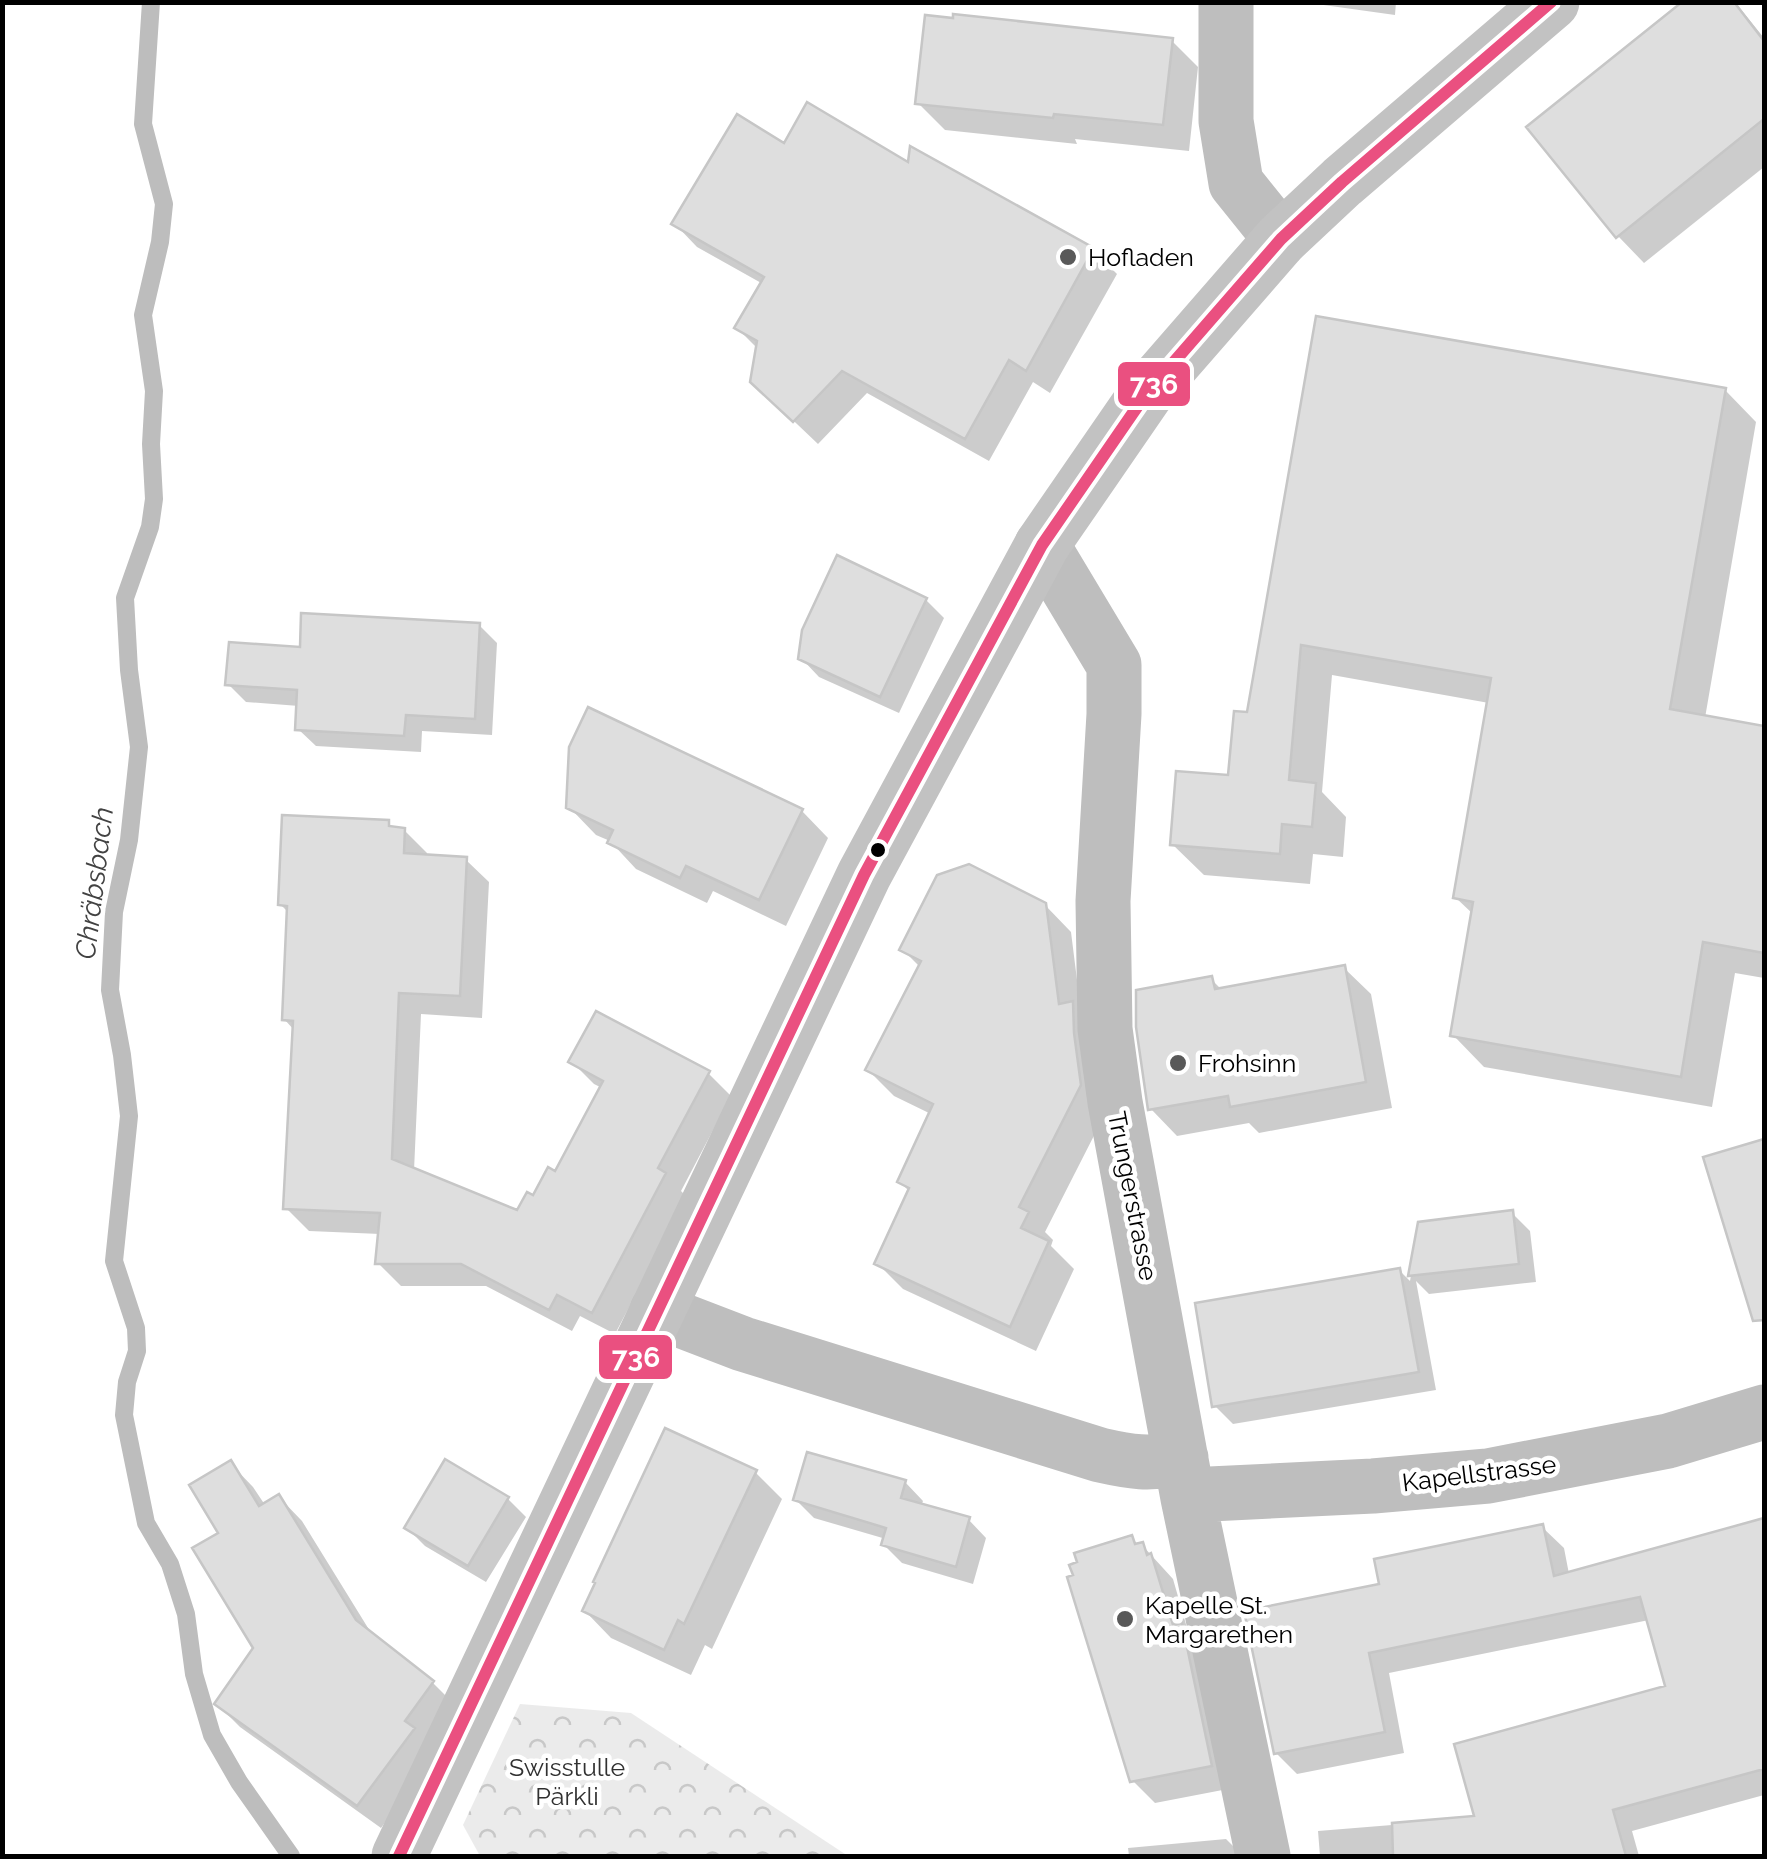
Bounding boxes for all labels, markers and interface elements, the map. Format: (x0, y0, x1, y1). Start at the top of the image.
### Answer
place label: Hofladen (1088, 242, 1194, 272)
marker: Hofladen (1057, 246, 1079, 268)
line badge: 736 (1116, 360, 1192, 408)
text: 736 (1130, 368, 1178, 401)
water label: Chräbsbach (69, 805, 120, 961)
unlabelled marker (868, 840, 888, 860)
place label: Frohsinn (1198, 1048, 1296, 1078)
marker: Frohsinn (1167, 1052, 1189, 1074)
street label: Trungerstrasse (1102, 1109, 1164, 1283)
line badge: 736 (597, 1333, 674, 1381)
text: 736 (612, 1341, 660, 1374)
street label: Kapellstrasse (1400, 1449, 1558, 1497)
place label: Kapelle St. Margarethen (1145, 1590, 1293, 1649)
marker: Kapelle St. Margarethen (1114, 1608, 1136, 1630)
park label: Swisstulle Pärkli (509, 1752, 625, 1811)

